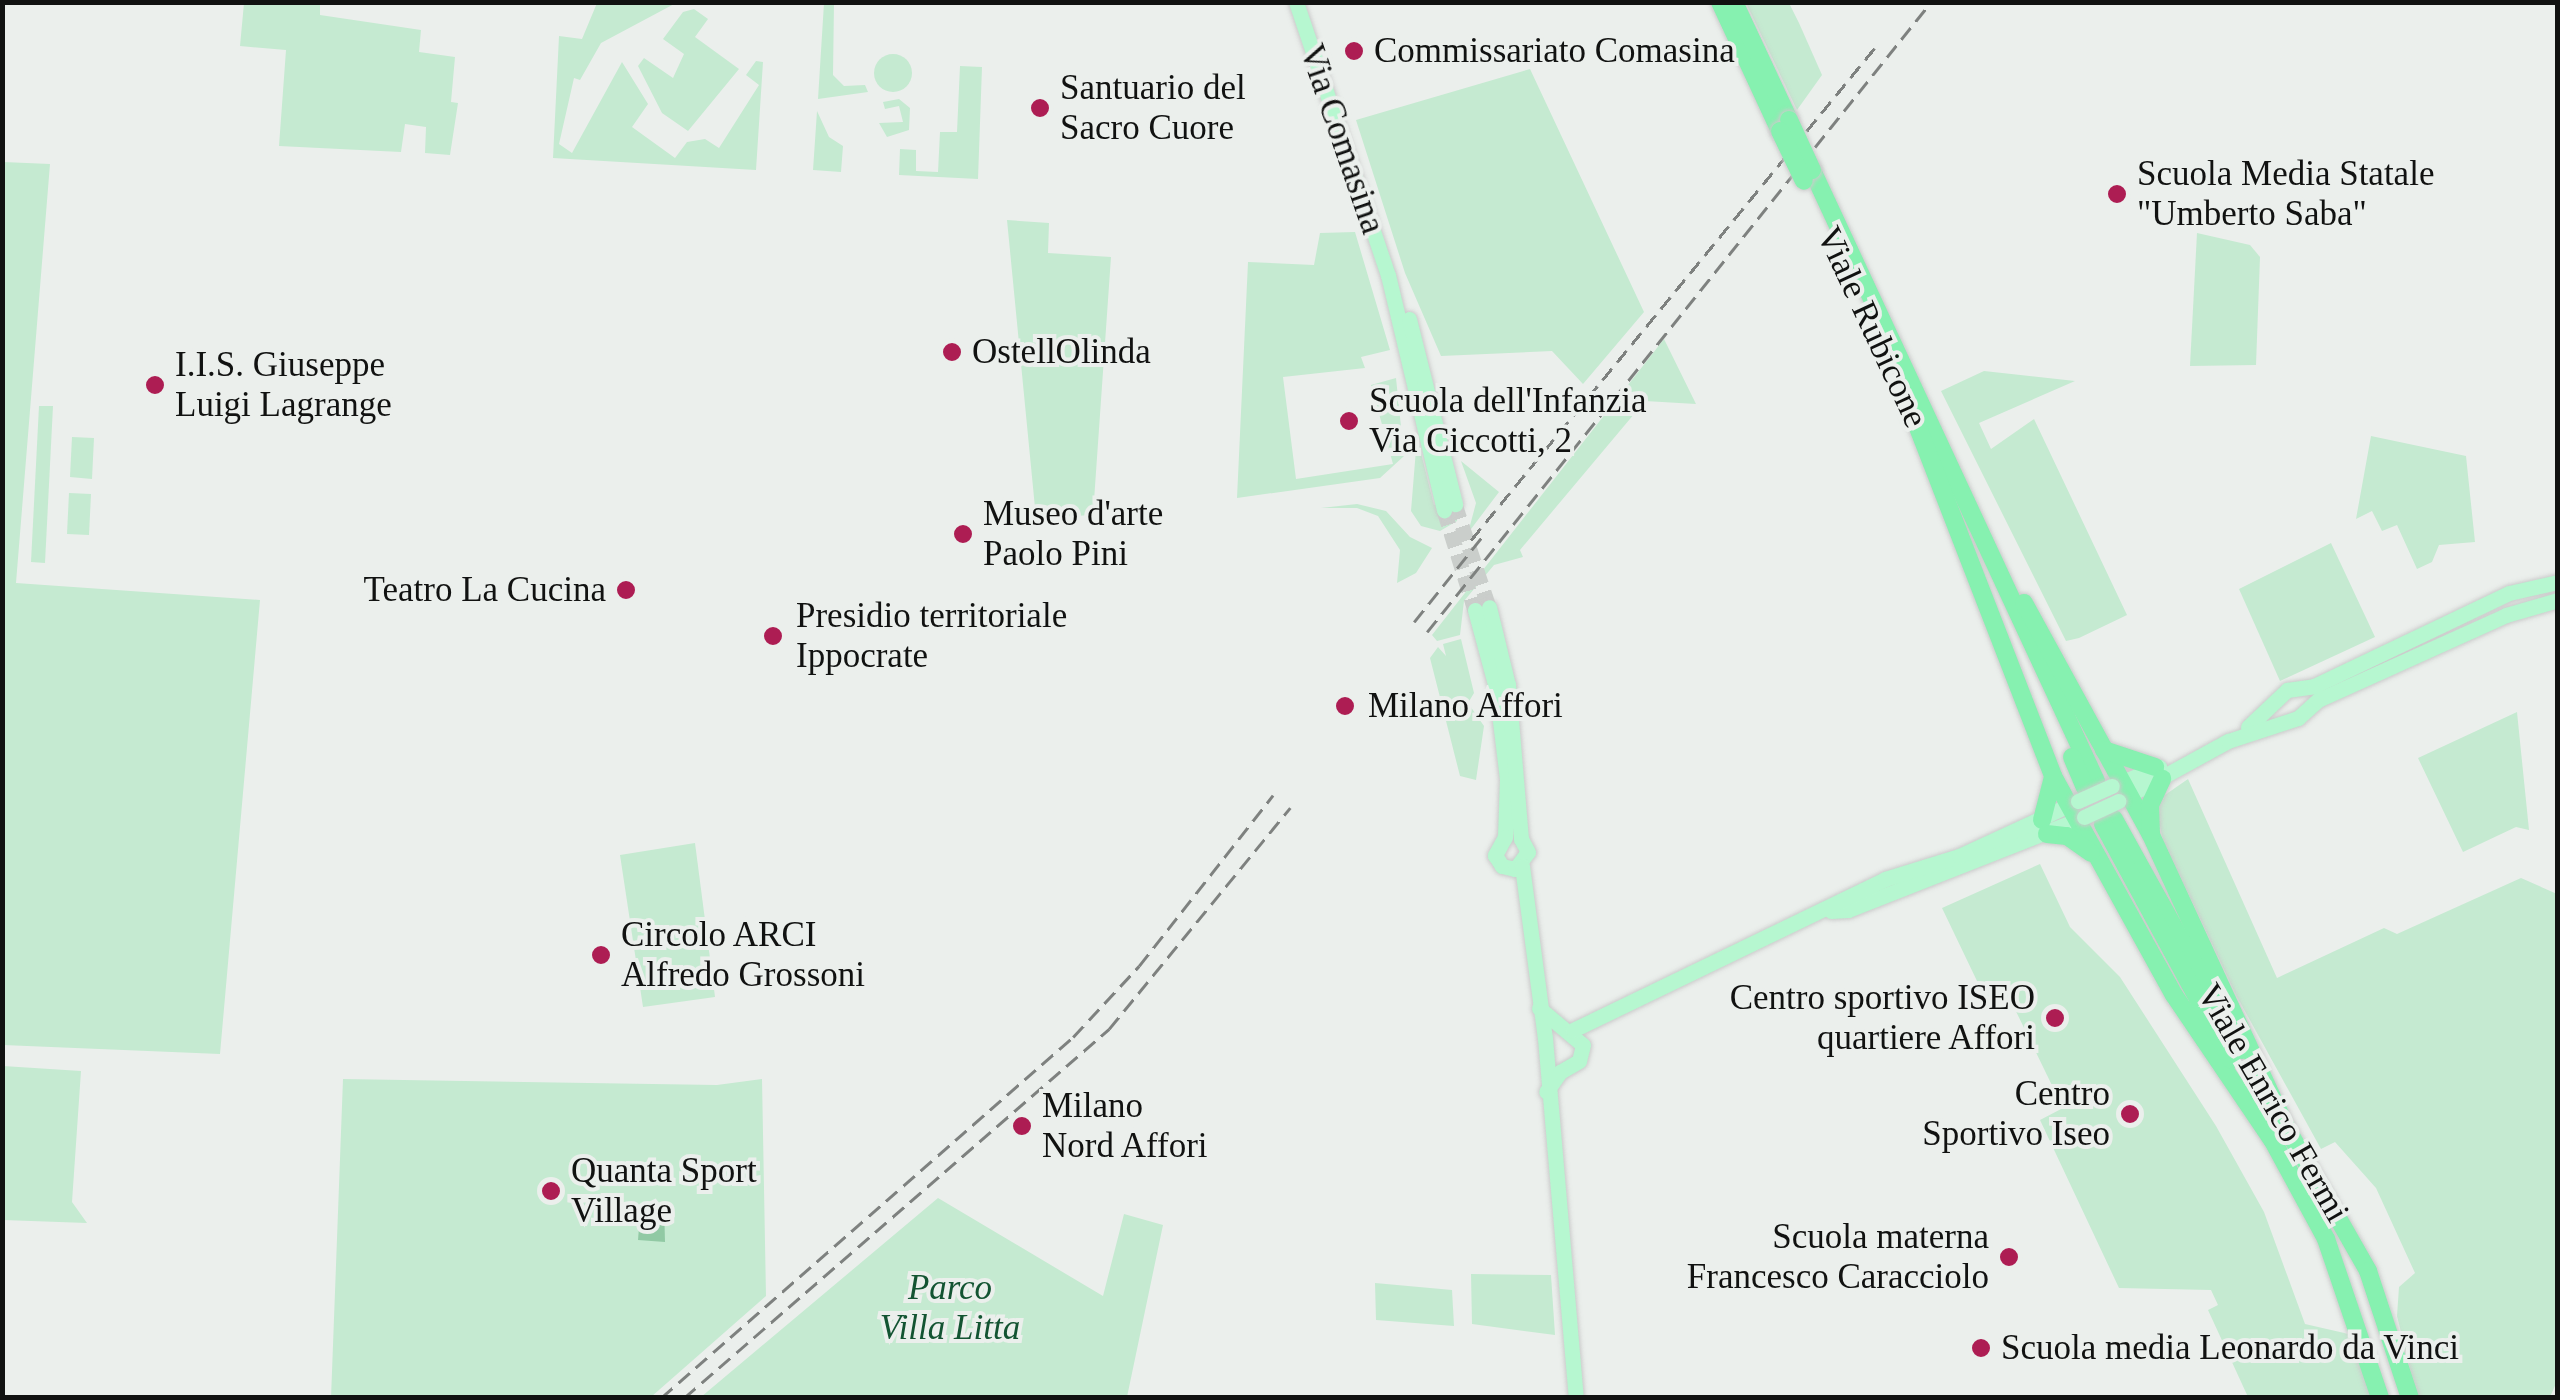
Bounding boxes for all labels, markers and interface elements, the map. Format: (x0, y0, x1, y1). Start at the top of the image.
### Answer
place label: Commissariato Comasina (1374, 30, 1735, 72)
street label: Via Comasina (1290, 39, 1394, 239)
marker: Commissariato Comasina (1343, 40, 1365, 62)
place label: Santuario del Sacro Cuore (1060, 67, 1246, 149)
marker: Santuario del Sacro Cuore (1029, 97, 1051, 119)
place label: Scuola Media Statale "Umberto Saba" (2137, 153, 2434, 235)
marker: Scuola Media Statale "Umberto Saba" (2106, 183, 2128, 205)
street label: Viale Rubicone (1807, 220, 1937, 434)
place label: OstellOlinda (972, 331, 1151, 373)
marker: OstellOlinda (941, 341, 963, 363)
place label: I.I.S. Giuseppe Luigi Lagrange (175, 344, 392, 426)
marker: I.I.S. Giuseppe Luigi Lagrange (144, 374, 166, 396)
place label: Scuola dell'Infanzia Via Ciccotti, 2 (1369, 380, 1646, 462)
marker: Scuola dell'Infanzia Via Ciccotti, 2 (1338, 410, 1360, 432)
place label: Museo d'arte Paolo Pini (983, 493, 1163, 575)
marker: Museo d'arte Paolo Pini (952, 523, 974, 545)
place label: Teatro La Cucina (364, 569, 606, 611)
marker: Teatro La Cucina (615, 579, 637, 601)
place label: Presidio territoriale Ippocrate (796, 595, 1067, 677)
marker: Presidio territoriale Ippocrate (760, 623, 786, 649)
place label: Milano Affori (1368, 685, 1565, 727)
marker: Milano Affori (1332, 693, 1358, 719)
place label: Circolo ARCI Alfredo Grossoni (621, 914, 865, 996)
marker: Circolo ARCI Alfredo Grossoni (590, 944, 612, 966)
street label: Viale Enrico Fermi (2188, 976, 2358, 1230)
place label: Centro sportivo ISEO quartiere Affori (1730, 977, 2035, 1059)
marker: Centro sportivo ISEO quartiere Affori (2044, 1007, 2066, 1029)
place label: Centro Sportivo Iseo (1922, 1073, 2110, 1155)
place label: Milano Nord Affori (1042, 1085, 1210, 1167)
marker: Centro Sportivo Iseo (2119, 1103, 2141, 1125)
marker: Milano Nord Affori (1011, 1115, 1033, 1137)
place label: Quanta Sport Village (571, 1150, 757, 1232)
marker: Quanta Sport Village (540, 1180, 562, 1202)
place label: Scuola materna Francesco Caracciolo (1687, 1216, 1989, 1298)
marker: Scuola materna Francesco Caracciolo (1998, 1246, 2020, 1268)
park label: Parco Villa Litta (880, 1267, 1020, 1349)
place label: Scuola media Leonardo da Vinci (2001, 1327, 2460, 1369)
marker: Scuola media Leonardo da Vinci (1970, 1337, 1992, 1359)

